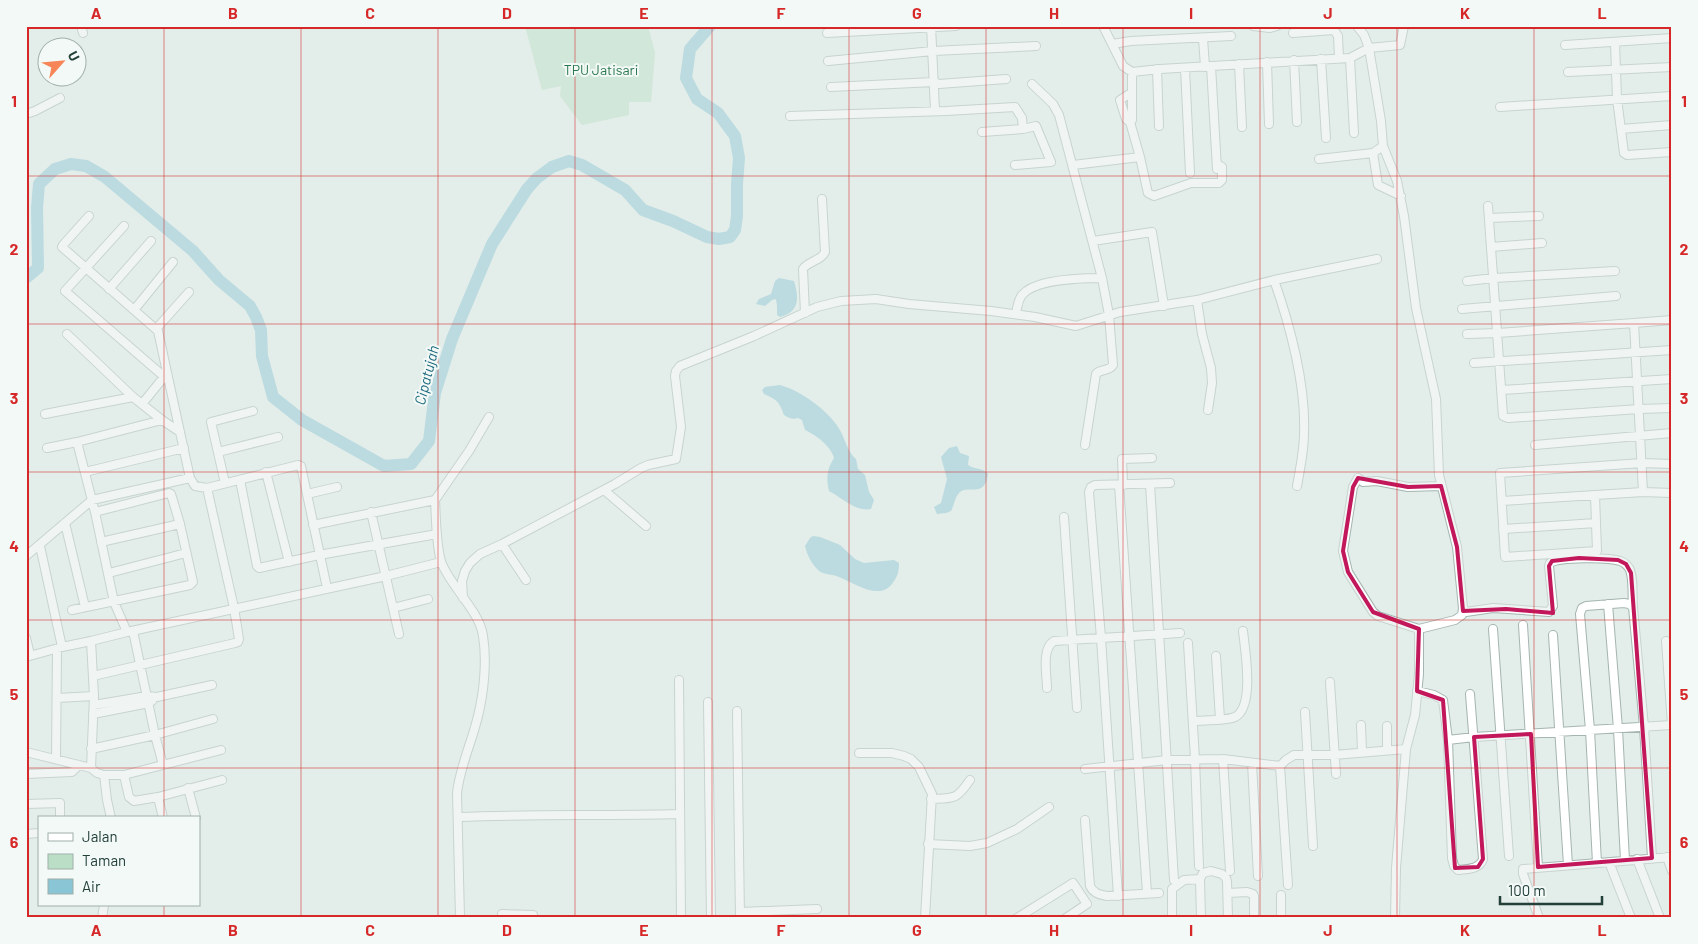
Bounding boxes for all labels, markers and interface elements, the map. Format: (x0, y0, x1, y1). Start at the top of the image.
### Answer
text: A (91, 3, 102, 22)
text: B (228, 3, 238, 22)
text: C (365, 3, 375, 22)
text: D (502, 3, 512, 22)
text: E (639, 3, 649, 22)
text: F (777, 3, 786, 22)
text: G (912, 3, 922, 22)
text: H (1049, 3, 1059, 22)
text: I (1189, 3, 1193, 22)
text: J (1323, 3, 1333, 22)
text: K (1460, 3, 1470, 22)
text: L (1597, 3, 1607, 22)
north arrow (38, 38, 88, 88)
text: U (64, 48, 84, 64)
park label: TPU Jatisari (564, 61, 638, 78)
text: 1 (11, 91, 17, 110)
text: 1 (1681, 91, 1687, 110)
text: 2 (10, 239, 19, 258)
text: 2 (1680, 239, 1689, 258)
water label: Cipatujah (410, 343, 442, 407)
text: 3 (10, 388, 18, 407)
text: 3 (1680, 388, 1688, 407)
text: 4 (9, 536, 19, 555)
text: 4 (1679, 536, 1689, 555)
text: 5 (10, 684, 19, 703)
text: 5 (1680, 684, 1689, 703)
legend (38, 816, 200, 906)
text: Jalan (82, 827, 118, 845)
text: 6 (10, 832, 19, 851)
text: 6 (1680, 832, 1689, 851)
text: Taman (82, 851, 126, 869)
scale bar (1500, 874, 1603, 906)
text: Air (82, 877, 101, 895)
text: 100 m (1508, 881, 1546, 899)
text: A (91, 920, 102, 939)
text: B (228, 920, 238, 939)
text: C (365, 920, 375, 939)
text: D (502, 920, 512, 939)
text: E (639, 920, 649, 939)
text: F (777, 920, 786, 939)
text: G (912, 920, 922, 939)
text: H (1049, 920, 1059, 939)
text: I (1189, 920, 1193, 939)
text: J (1323, 920, 1333, 939)
text: K (1460, 920, 1470, 939)
text: L (1597, 920, 1607, 939)

